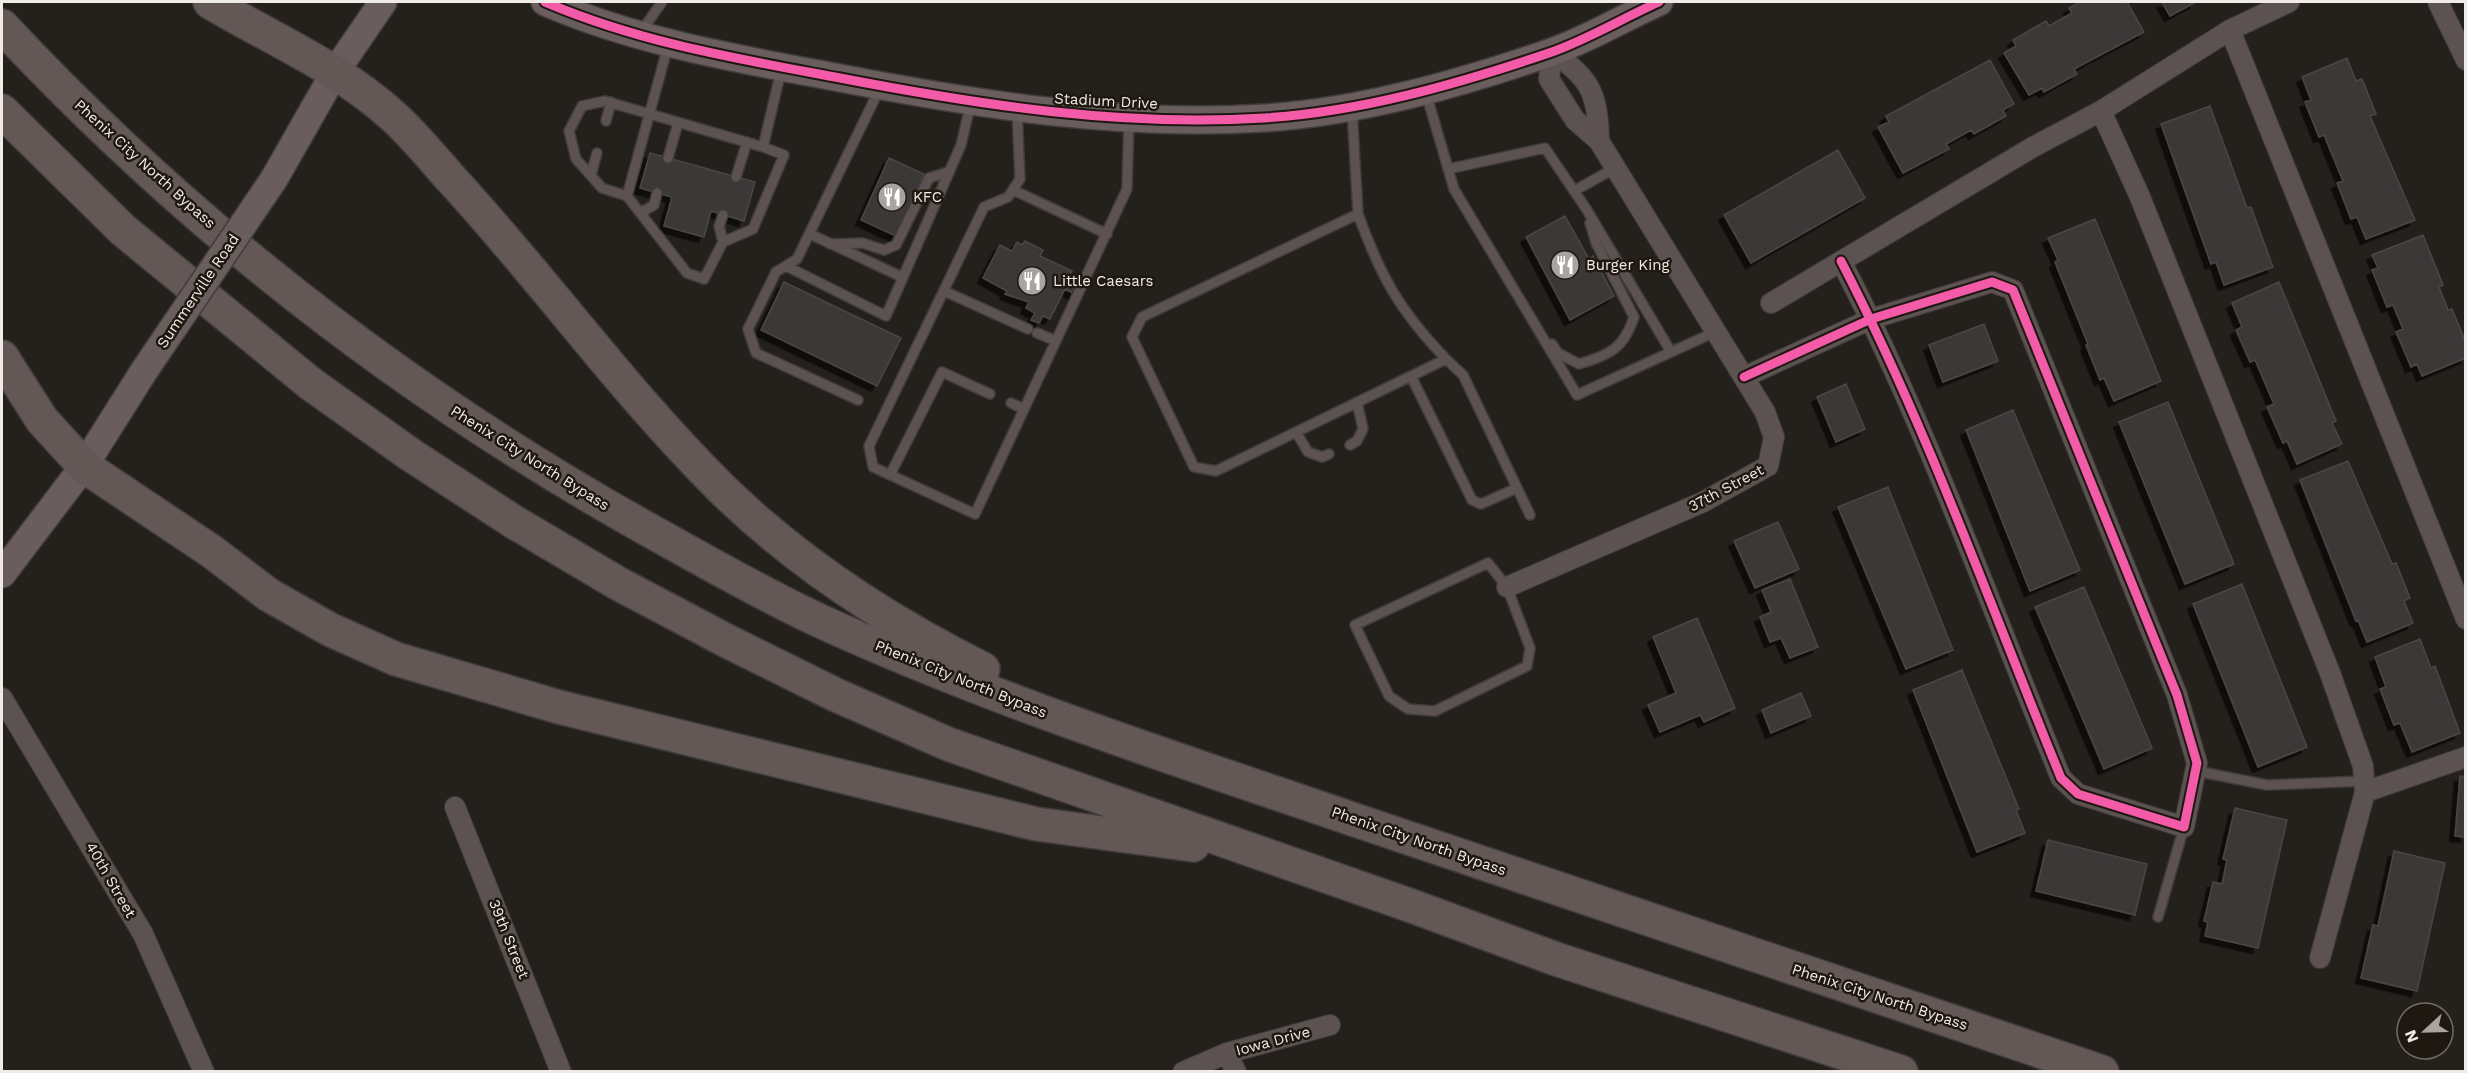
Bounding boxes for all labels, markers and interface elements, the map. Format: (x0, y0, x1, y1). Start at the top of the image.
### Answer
street label: Stadium Drive (1054, 89, 1158, 113)
street label: Phenix City North Bypass (71, 96, 219, 232)
restaurant icon: KFC (876, 181, 908, 213)
place label: KFC (913, 188, 942, 206)
street label: Summerville Road (153, 231, 243, 351)
restaurant icon: Burger King (1549, 249, 1581, 281)
place label: Burger King (1586, 256, 1669, 274)
restaurant icon: Little Caesars (1016, 265, 1048, 297)
place label: Little Caesars (1053, 272, 1154, 290)
street label: Phenix City North Bypass (447, 402, 613, 514)
street label: 37th Street (1685, 460, 1767, 515)
street label: Phenix City North Bypass (872, 636, 1050, 722)
street label: Phenix City North Bypass (1329, 803, 1509, 879)
street label: 40th Street (82, 839, 140, 922)
street label: 39th Street (485, 897, 533, 982)
street label: Phenix City North Bypass (1790, 960, 1970, 1034)
north arrow (2395, 1001, 2455, 1061)
street label: Iowa Drive (1234, 1022, 1312, 1060)
text: N (2401, 1027, 2423, 1045)

